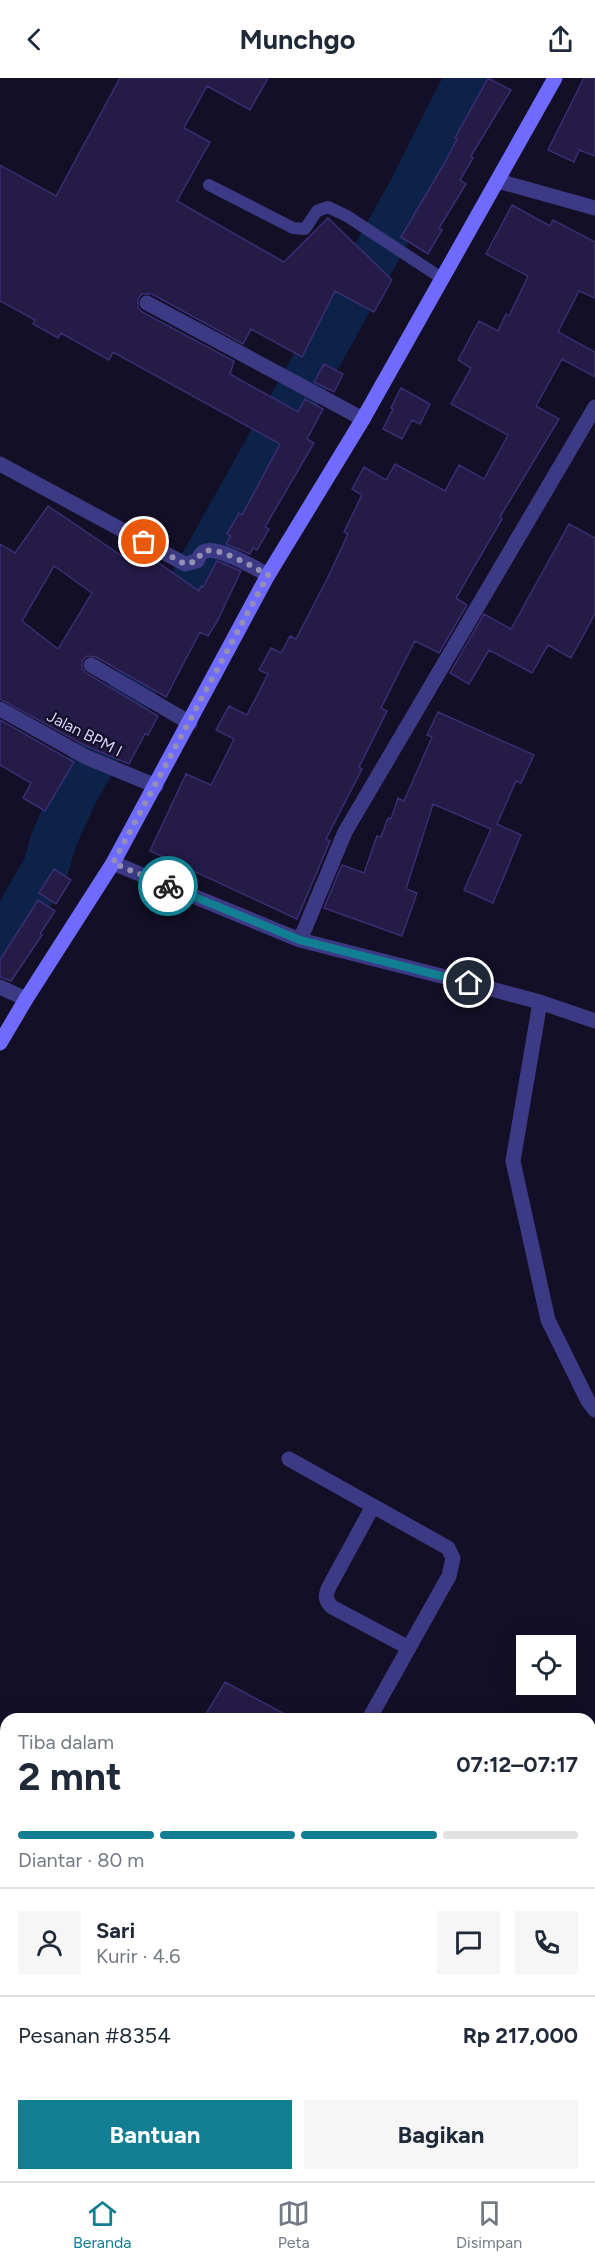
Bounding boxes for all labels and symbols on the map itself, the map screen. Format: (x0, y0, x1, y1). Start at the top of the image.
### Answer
pin (118, 516, 169, 567)
street label: Jalan BPM I (44, 706, 126, 760)
courier (138, 856, 198, 916)
pin (443, 957, 494, 1008)

